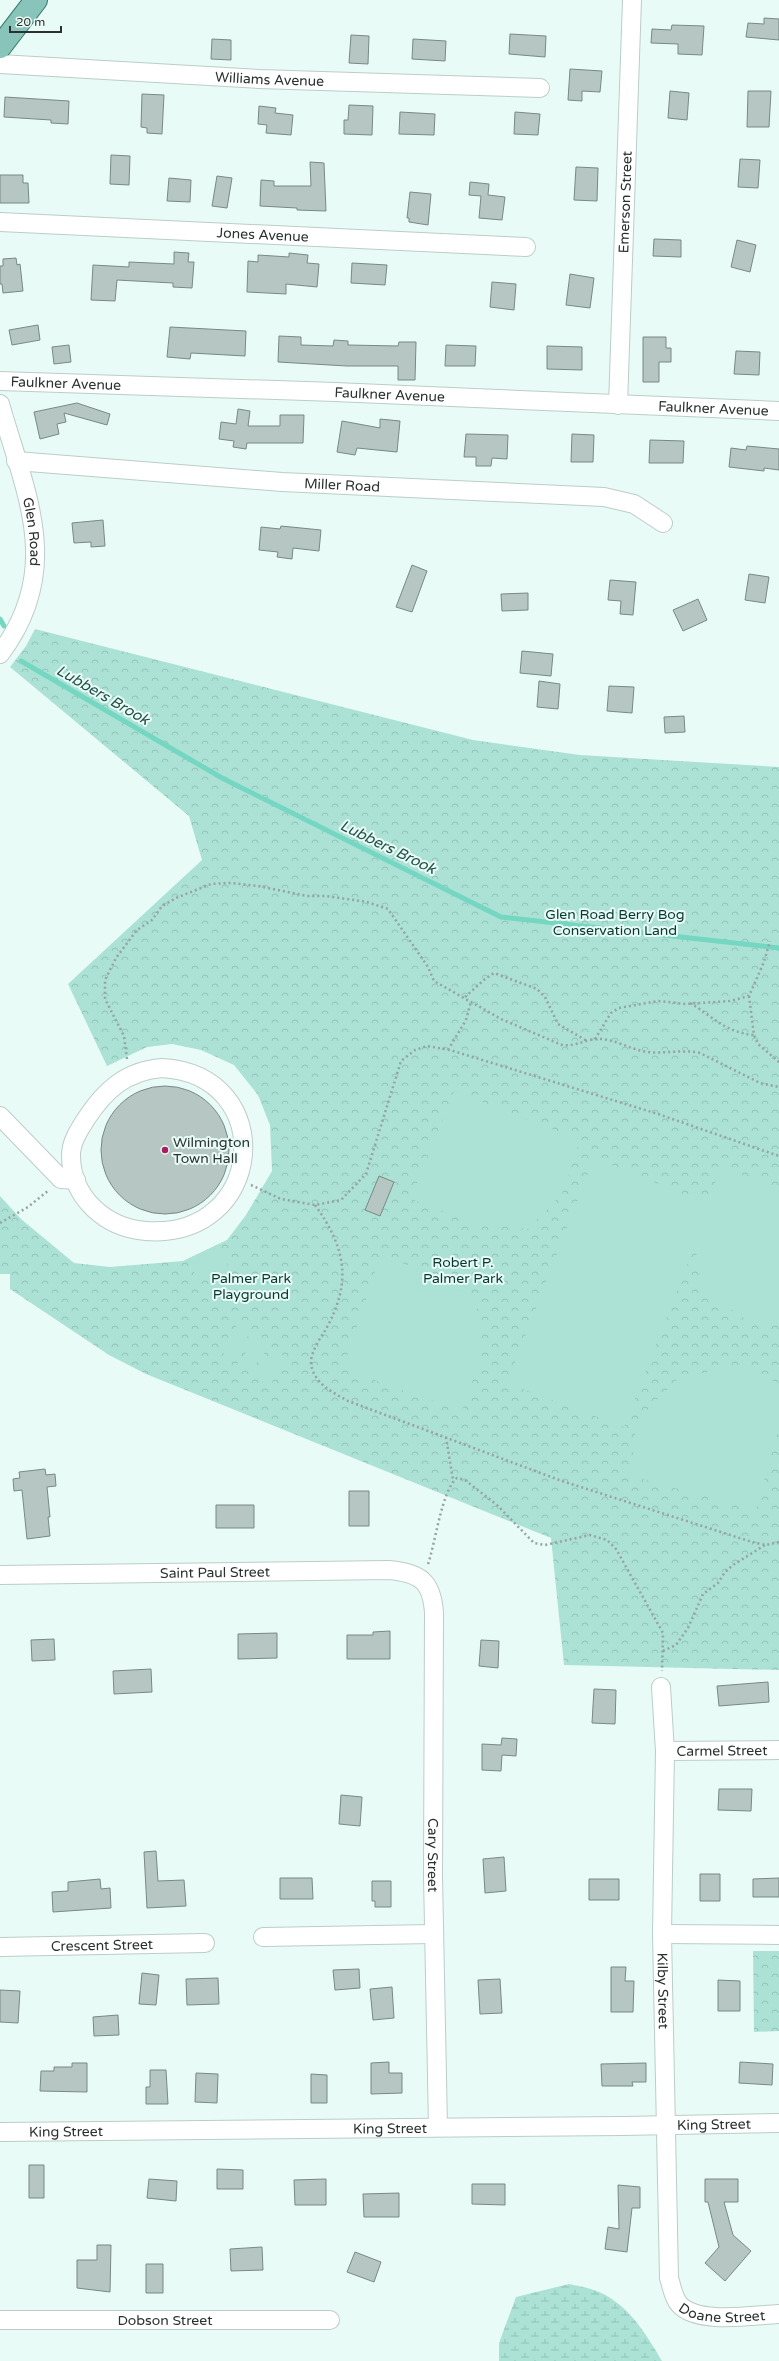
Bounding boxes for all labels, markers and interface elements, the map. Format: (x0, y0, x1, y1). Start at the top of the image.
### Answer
scale bar (10, 8, 61, 34)
text: 20 m (16, 15, 45, 29)
street label: Williams Avenue (214, 68, 325, 90)
street label: Emerson Street (615, 150, 635, 254)
street label: Jones Avenue (216, 224, 309, 245)
street label: Faulkner Avenue (10, 373, 122, 393)
street label: Faulkner Avenue (334, 383, 445, 405)
street label: Faulkner Avenue (658, 397, 769, 419)
street label: Miller Road (304, 475, 380, 495)
street label: Glen Road (19, 495, 44, 566)
water label: Lubbers Brook (53, 661, 154, 730)
water label: Lubbers Brook (337, 816, 440, 879)
park label: Glen Road Berry Bog Conservation Land (545, 906, 685, 939)
place label: Wilmington Town Hall (173, 1134, 250, 1167)
marker: Wilmington Town Hall (160, 1145, 170, 1155)
park label: Robert P. Palmer Park (423, 1254, 503, 1287)
park label: Palmer Park Playground (211, 1270, 291, 1303)
street label: Saint Paul Street (160, 1563, 271, 1581)
street label: Carmel Street (676, 1742, 768, 1759)
street label: Cary Street (424, 1818, 442, 1893)
street label: Crescent Street (51, 1936, 154, 1955)
street label: Kilby Street (654, 1952, 672, 2030)
street label: King Street (677, 2115, 752, 2133)
street label: King Street (353, 2119, 428, 2137)
street label: King Street (29, 2123, 104, 2140)
street label: Doane Street (676, 2299, 766, 2326)
street label: Dobson Street (117, 2312, 213, 2329)

